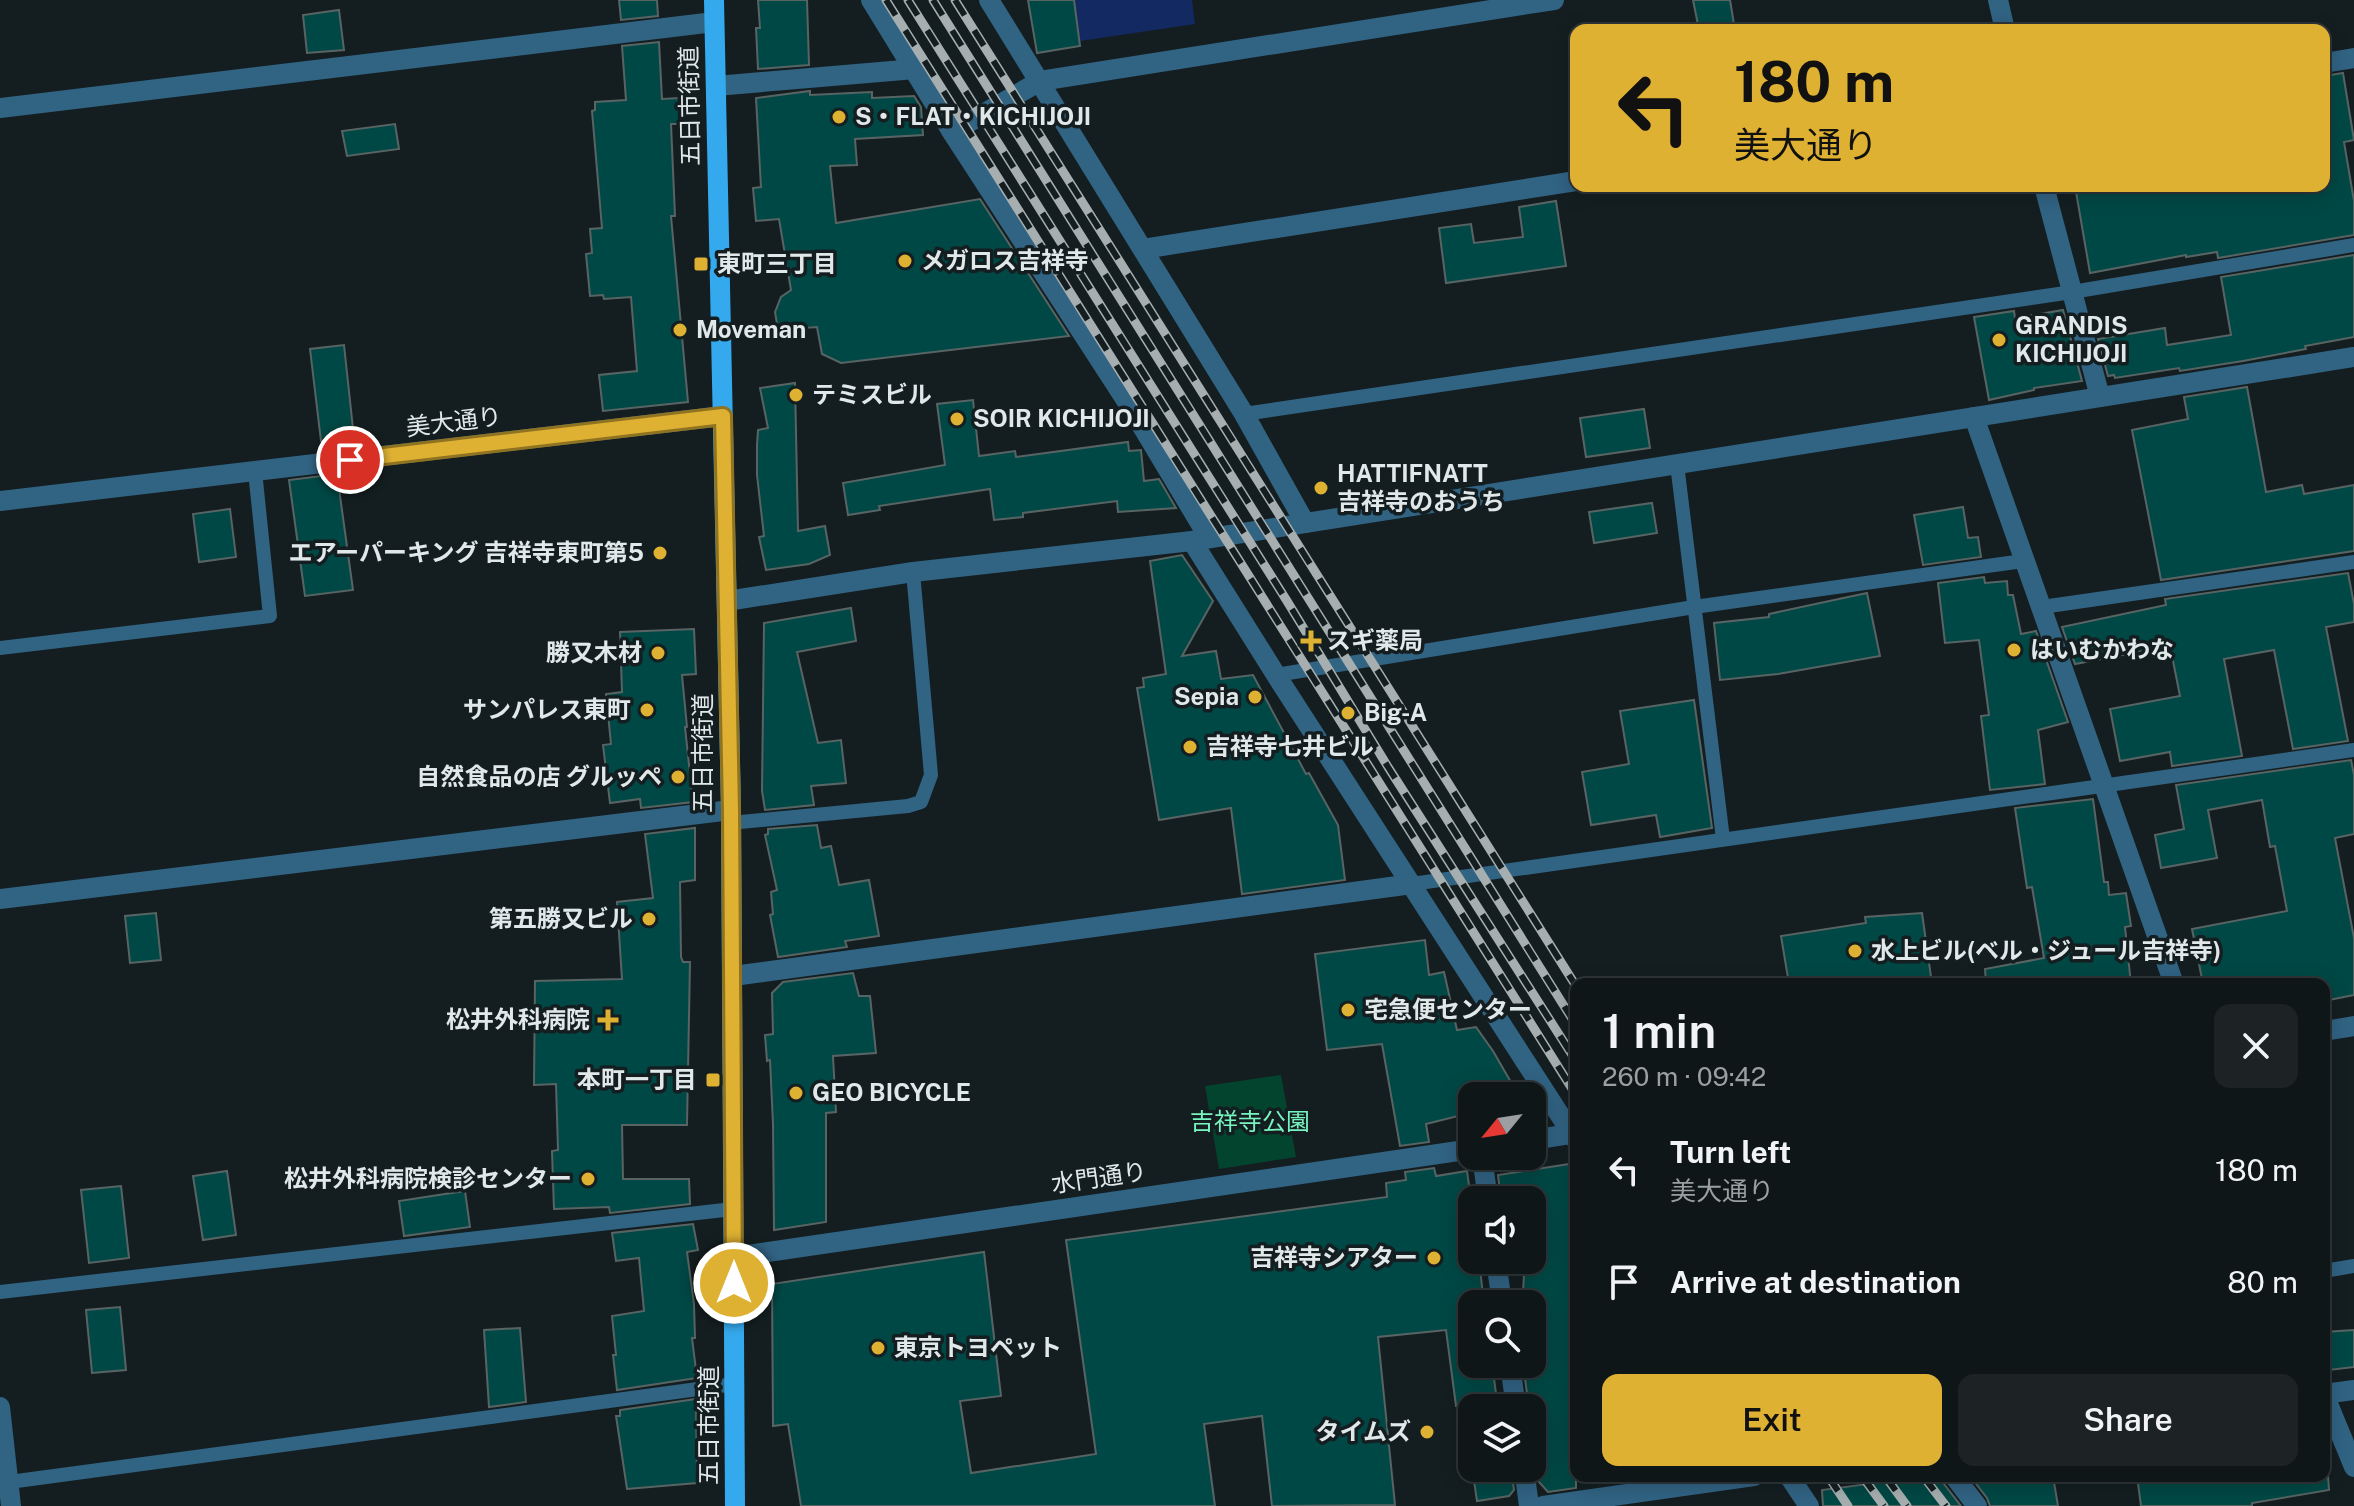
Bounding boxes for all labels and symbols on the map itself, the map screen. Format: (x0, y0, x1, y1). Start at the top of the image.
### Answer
street label: 五日市街道 (674, 46, 704, 166)
place label: S・FLAT・KICHIJOJI (855, 102, 1091, 130)
marker: S・FLAT・KICHIJOJI (830, 108, 848, 126)
place label: メガロス吉祥寺 (921, 246, 1089, 274)
place label: 東町三丁目 (717, 249, 837, 277)
marker: メガロス吉祥寺 (896, 252, 914, 270)
marker: 東町三丁目 (692, 255, 710, 273)
place label: GRANDIS KICHIJOJI (2015, 311, 2128, 367)
place label: Moveman (696, 315, 806, 343)
marker: Moveman (671, 321, 689, 339)
marker: GRANDIS KICHIJOJI (1990, 331, 2008, 349)
place label: テミスビル (812, 380, 932, 408)
marker: テミスビル (787, 386, 805, 404)
street label: 美大通り (405, 401, 503, 441)
place label: SOIR KICHIJOJI (973, 404, 1150, 432)
marker: SOIR KICHIJOJI (948, 410, 966, 428)
pin (316, 426, 384, 494)
place label: HATTIFNATT 吉祥寺のおうち (1337, 459, 1505, 515)
marker: HATTIFNATT 吉祥寺のおうち (1312, 479, 1330, 497)
place label: エアーパーキング 吉祥寺東町第5 (289, 538, 644, 566)
marker: エアーパーキング 吉祥寺東町第5 (651, 544, 669, 562)
place label: スギ薬局 (1327, 626, 1423, 654)
marker: スギ薬局 (1302, 632, 1320, 650)
place label: はいむかわな (2030, 635, 2174, 663)
place label: 勝又木材 (546, 638, 642, 666)
marker: はいむかわな (2005, 641, 2023, 659)
marker: 勝又木材 (649, 644, 667, 662)
place label: Sepia (1174, 682, 1239, 710)
marker: Sepia (1246, 688, 1264, 706)
street label: 五日市街道 (688, 693, 716, 813)
place label: サンパレス東町 (463, 695, 631, 723)
place label: Big-A (1364, 698, 1427, 726)
marker: サンパレス東町 (638, 701, 656, 719)
marker: Big-A (1339, 704, 1357, 722)
place label: 吉祥寺七井ビル (1206, 732, 1374, 760)
marker: 吉祥寺七井ビル (1181, 738, 1199, 756)
place label: 自然食品の店 グルッペ (417, 762, 662, 790)
marker: 自然食品の店 グルッペ (669, 768, 687, 786)
place label: 第五勝又ビル (489, 904, 633, 932)
marker: 第五勝又ビル (640, 910, 658, 928)
place label: 水上ビル(ベル・ジュール吉祥寺) (1871, 936, 2221, 964)
marker: 水上ビル(ベル・ジュール吉祥寺) (1846, 942, 1864, 960)
place label: 宅急便センター (1364, 995, 1532, 1023)
marker: 宅急便センター (1339, 1001, 1357, 1019)
place label: 松井外科病院 (446, 1005, 590, 1033)
marker: 松井外科病院 (597, 1009, 619, 1031)
place label: 本町一丁目 (577, 1065, 697, 1093)
marker: 本町一丁目 (704, 1071, 722, 1089)
place label: GEO BICYCLE (812, 1078, 971, 1106)
north arrow (1458, 1082, 1546, 1170)
marker: GEO BICYCLE (787, 1084, 805, 1102)
park label: 吉祥寺公園 (1190, 1107, 1310, 1135)
street label: 水門通り (1049, 1156, 1148, 1198)
place label: 松井外科病院検診センター (284, 1164, 572, 1192)
marker: 松井外科病院検診センター (579, 1170, 597, 1188)
position arrow (692, 1241, 776, 1325)
place label: 吉祥寺シアター (1250, 1243, 1418, 1271)
marker: 吉祥寺シアター (1425, 1249, 1443, 1267)
place label: 東京トヨペット (894, 1333, 1062, 1361)
marker: 東京トヨペット (869, 1339, 887, 1357)
street label: 五日市街道 (694, 1365, 722, 1485)
place label: タイムズ (1315, 1417, 1411, 1445)
marker: タイムズ (1418, 1423, 1436, 1441)

